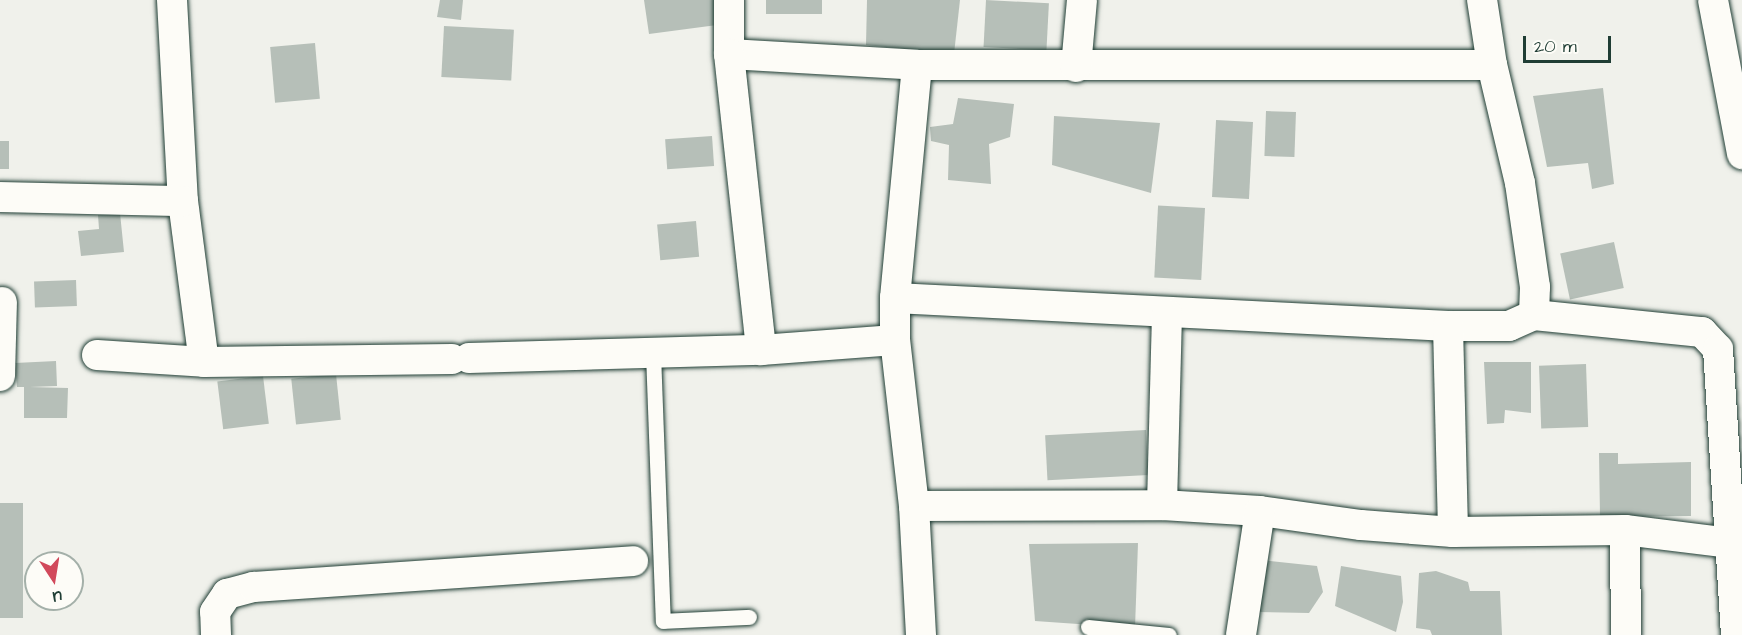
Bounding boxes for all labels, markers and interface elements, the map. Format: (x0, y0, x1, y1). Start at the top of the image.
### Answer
scale bar (1526, 24, 1614, 62)
text: 20 m (1534, 34, 1577, 59)
north arrow (24, 551, 84, 611)
text: U (51, 585, 64, 608)

